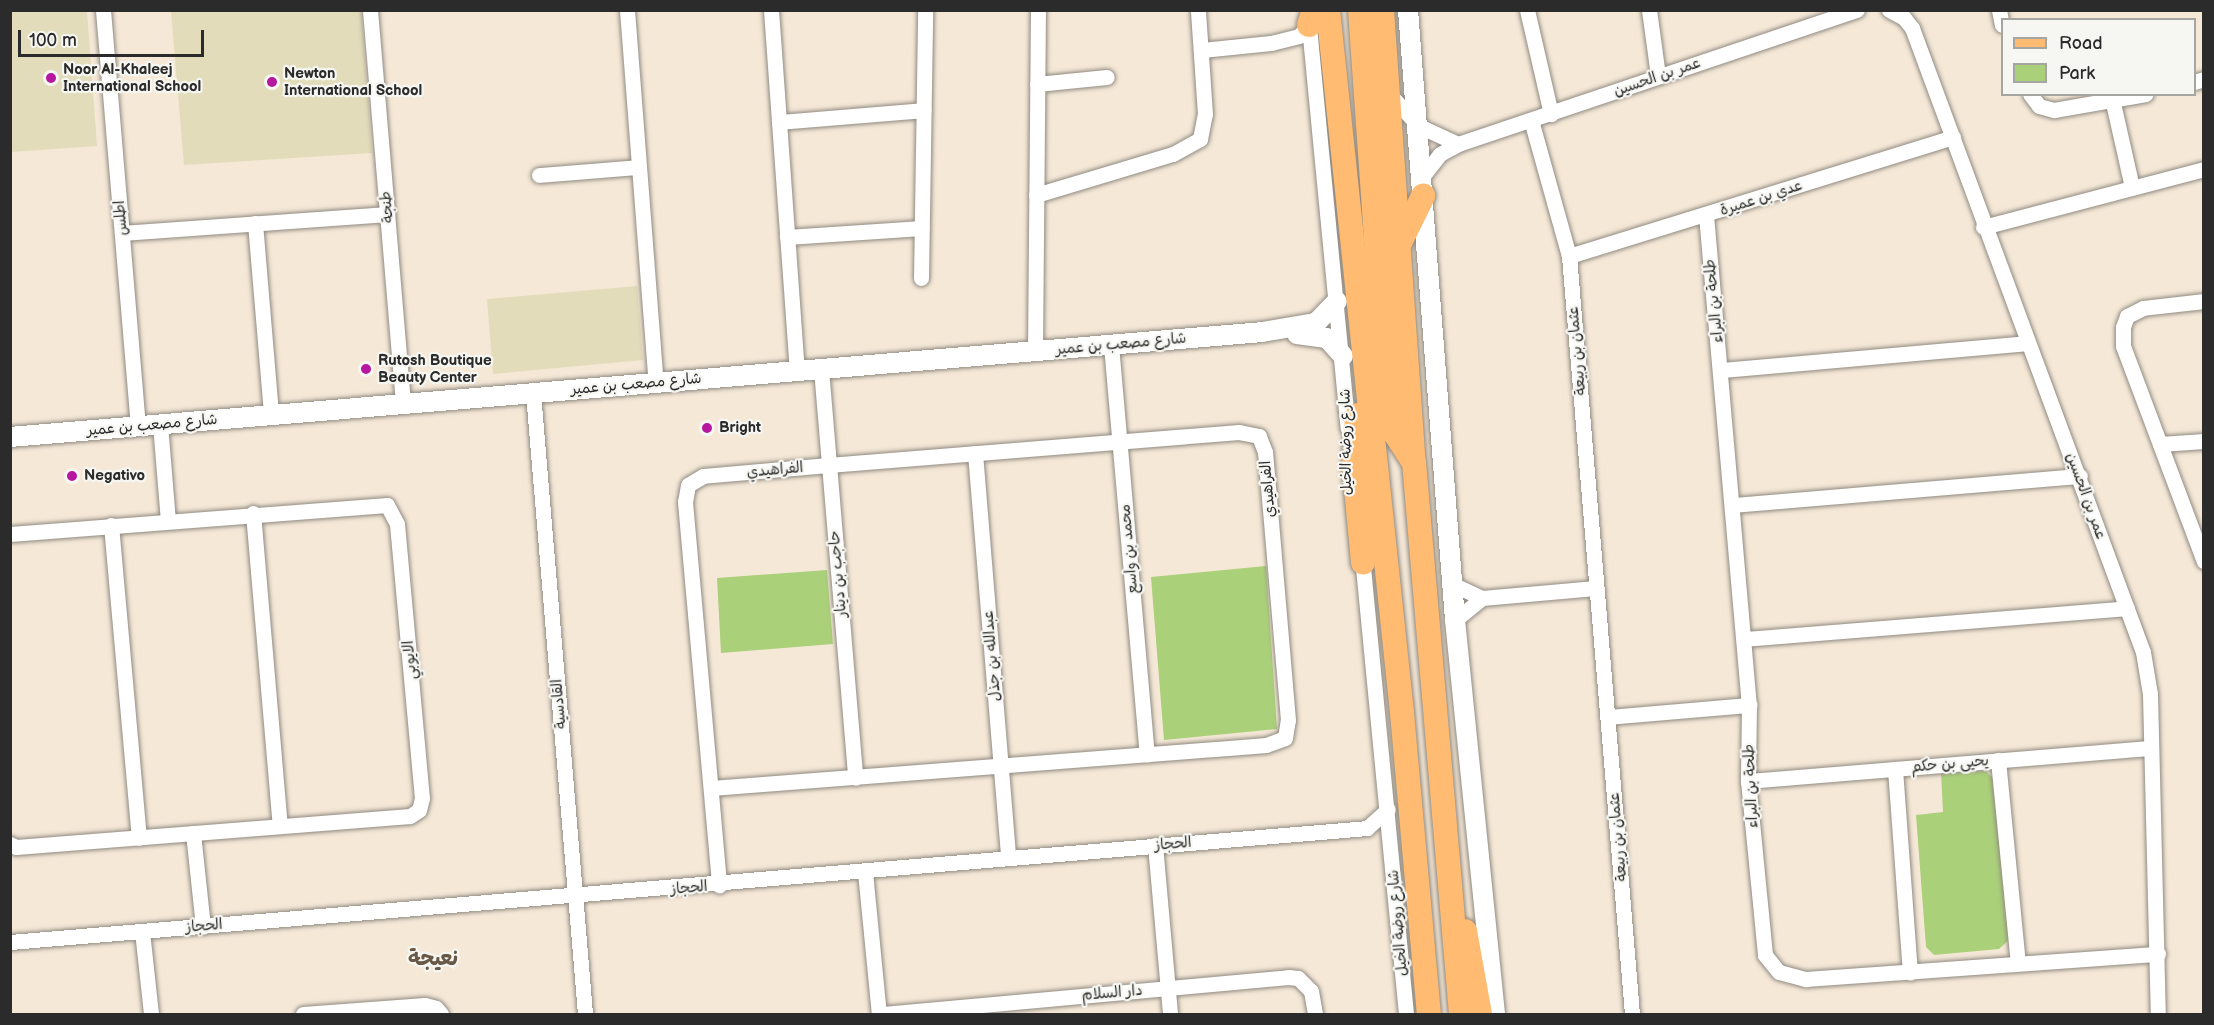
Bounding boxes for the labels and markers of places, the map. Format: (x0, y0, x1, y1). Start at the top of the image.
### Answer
place label: Noor Al-Khaleej International School (63, 60, 201, 95)
place label: Newton International School (284, 64, 422, 99)
marker: Noor Al-Khaleej International School (44, 71, 58, 85)
marker: Newton International School (265, 75, 279, 89)
place label: Rutosh Boutique Beauty Center (378, 351, 492, 386)
marker: Rutosh Boutique Beauty Center (359, 362, 373, 376)
place label: Bright (719, 419, 761, 437)
marker: Bright (700, 421, 714, 435)
place label: Negativo (84, 467, 145, 485)
marker: Negativo (65, 469, 79, 483)

